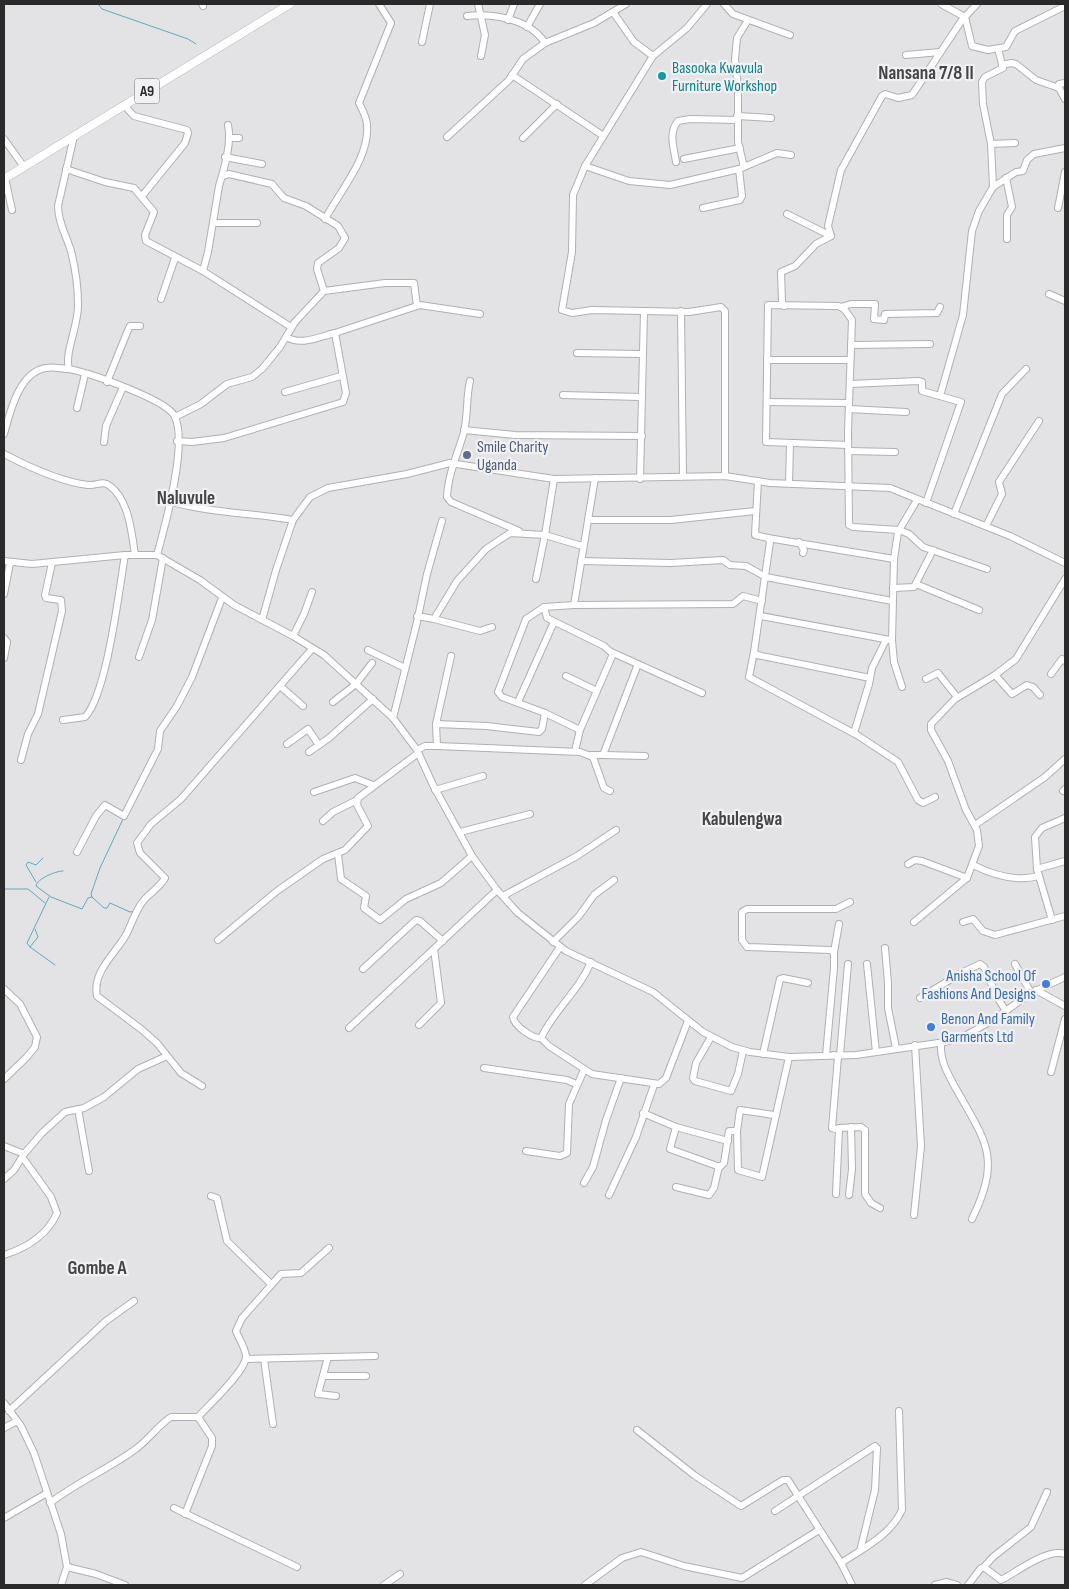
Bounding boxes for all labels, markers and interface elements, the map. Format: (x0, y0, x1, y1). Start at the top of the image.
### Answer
place label: Basooka Kwavula Furniture Workshop (672, 59, 777, 96)
district label: Nansana 7/8 II (878, 62, 974, 85)
marker: Basooka Kwavula Furniture Workshop (656, 70, 668, 82)
road number: A9 (134, 78, 160, 104)
place label: Smile Charity Uganda (477, 438, 548, 475)
marker: Smile Charity Uganda (461, 449, 473, 461)
district label: Naluvule (157, 487, 215, 510)
district label: Kabulengwa (702, 808, 782, 831)
place label: Anisha School Of Fashions And Designs (922, 967, 1036, 1004)
marker: Anisha School Of Fashions And Designs (1040, 978, 1052, 990)
place label: Benon And Family Garments Ltd (941, 1010, 1035, 1047)
marker: Benon And Family Garments Ltd (925, 1021, 937, 1033)
district label: Gombe A (67, 1257, 128, 1280)

